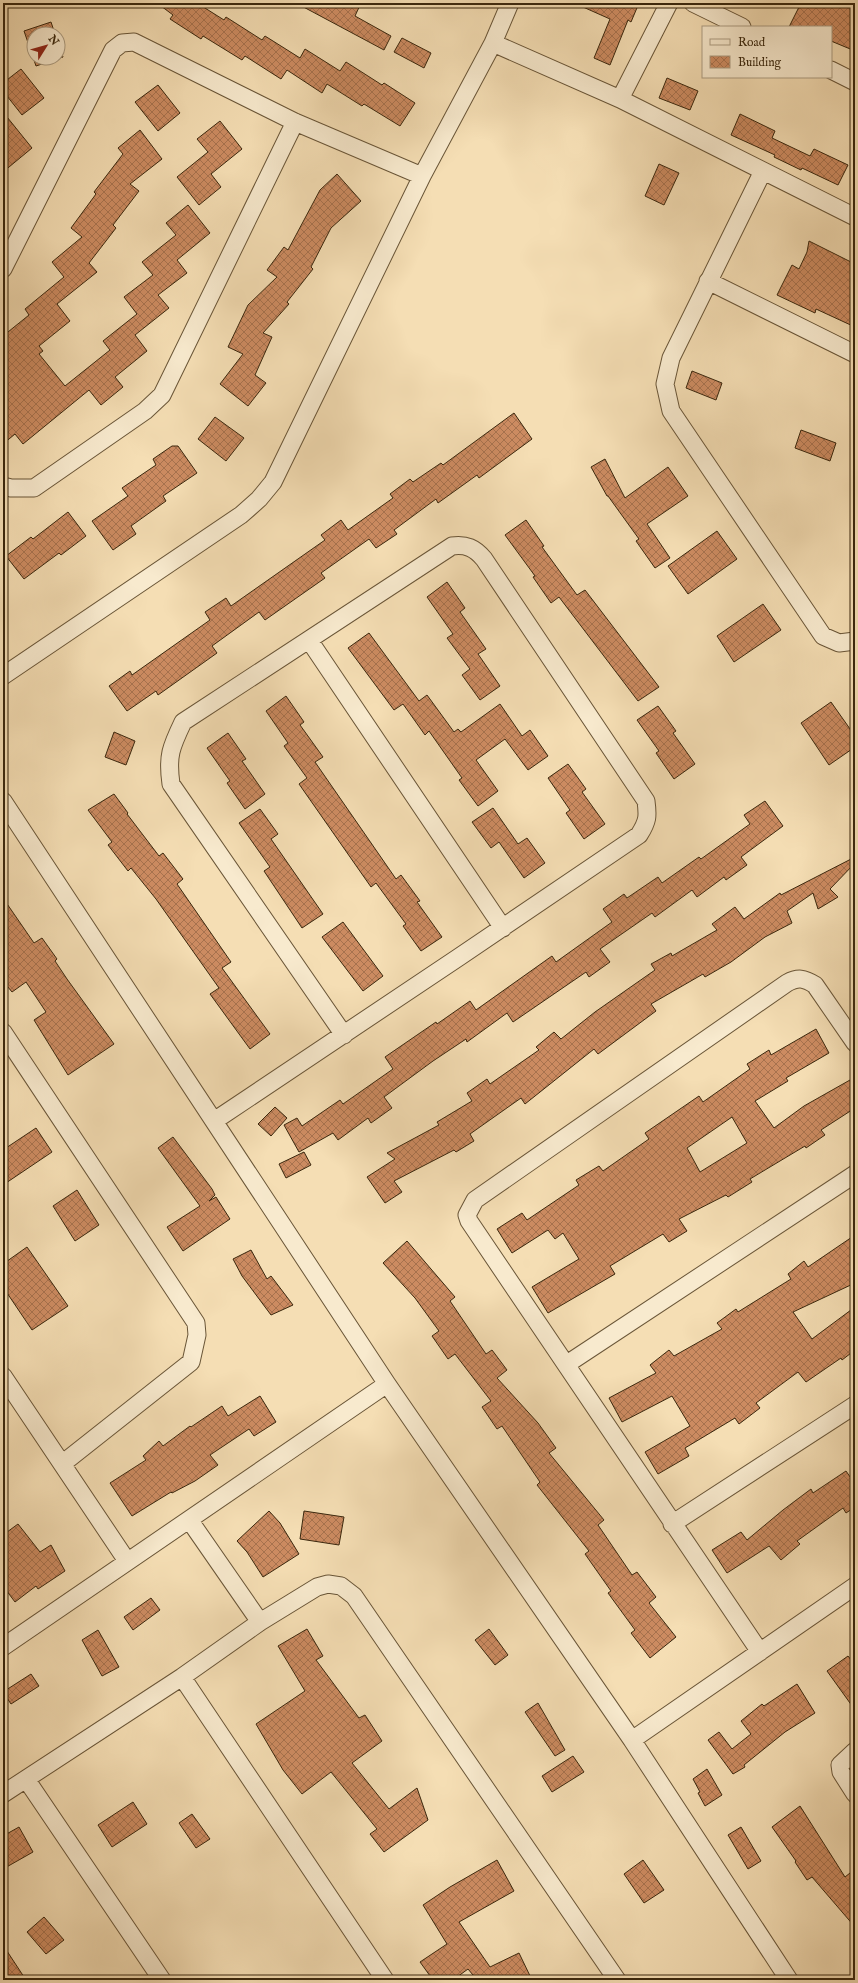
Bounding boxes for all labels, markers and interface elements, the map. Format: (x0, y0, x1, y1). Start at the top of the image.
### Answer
north arrow (26, 26, 66, 66)
legend (702, 26, 832, 78)
text: N (44, 32, 62, 49)
text: Road (738, 35, 766, 50)
text: Building (738, 55, 782, 70)

